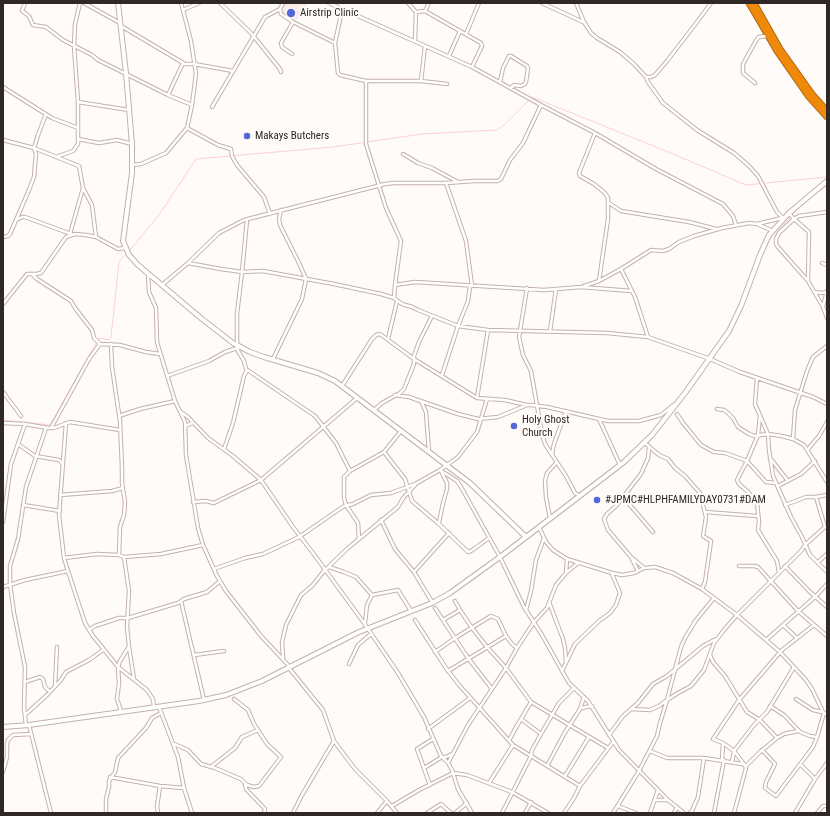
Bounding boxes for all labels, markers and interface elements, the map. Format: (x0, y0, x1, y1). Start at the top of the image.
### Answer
place label: Airstrip Clinic (300, 6, 359, 20)
marker: Airstrip Clinic (285, 7, 297, 19)
place label: Makays Butchers (255, 129, 329, 143)
marker: Makays Butchers (242, 131, 252, 141)
place label: Holy Ghost Church (522, 413, 570, 439)
marker: Holy Ghost Church (509, 421, 519, 431)
place label: #JPMC#HLPHFAMILYDAY0731#DAM (605, 493, 766, 507)
marker: #JPMC#HLPHFAMILYDAY0731#DAM (592, 495, 602, 505)

